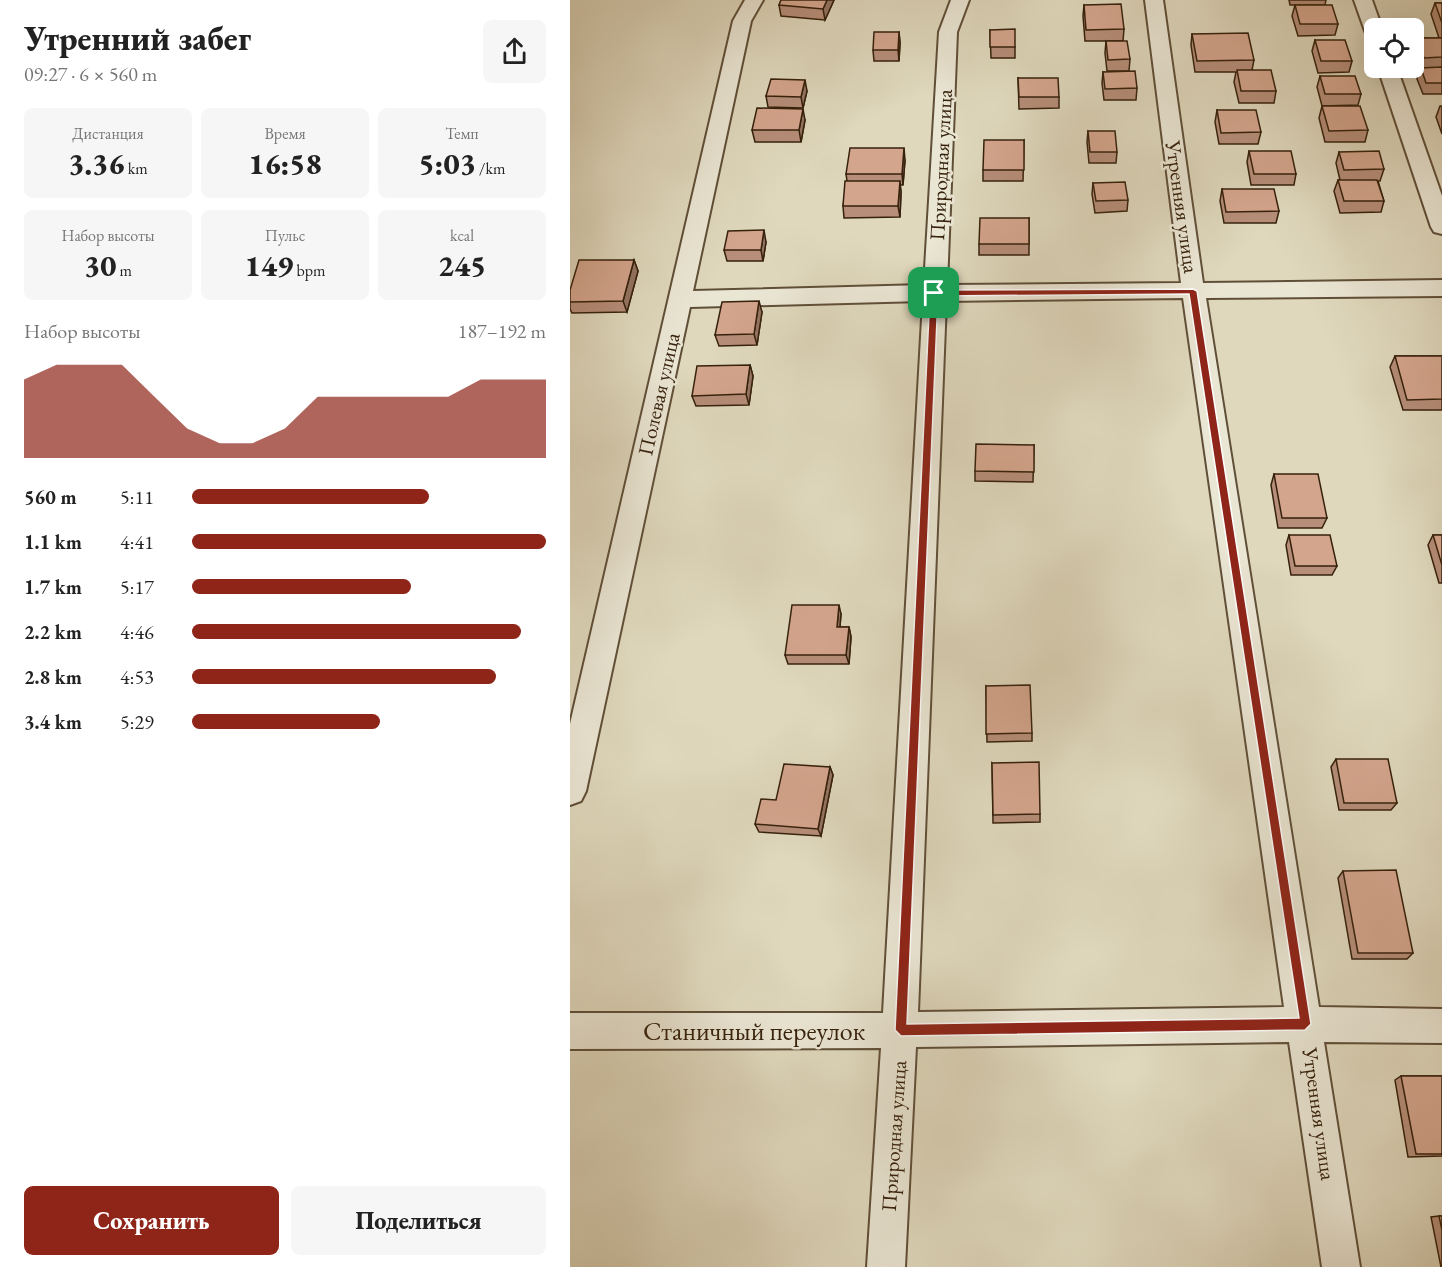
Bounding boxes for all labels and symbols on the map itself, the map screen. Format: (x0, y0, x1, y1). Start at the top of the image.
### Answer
street label: Природная улица (923, 88, 958, 241)
street label: Утренняя улица (1160, 138, 1205, 276)
pin (908, 267, 959, 318)
street label: Полевая улица (631, 329, 686, 458)
street label: Станичный переулок (643, 1014, 866, 1048)
street label: Утренняя улица (1297, 1045, 1342, 1183)
street label: Природная улица (875, 1059, 912, 1213)

